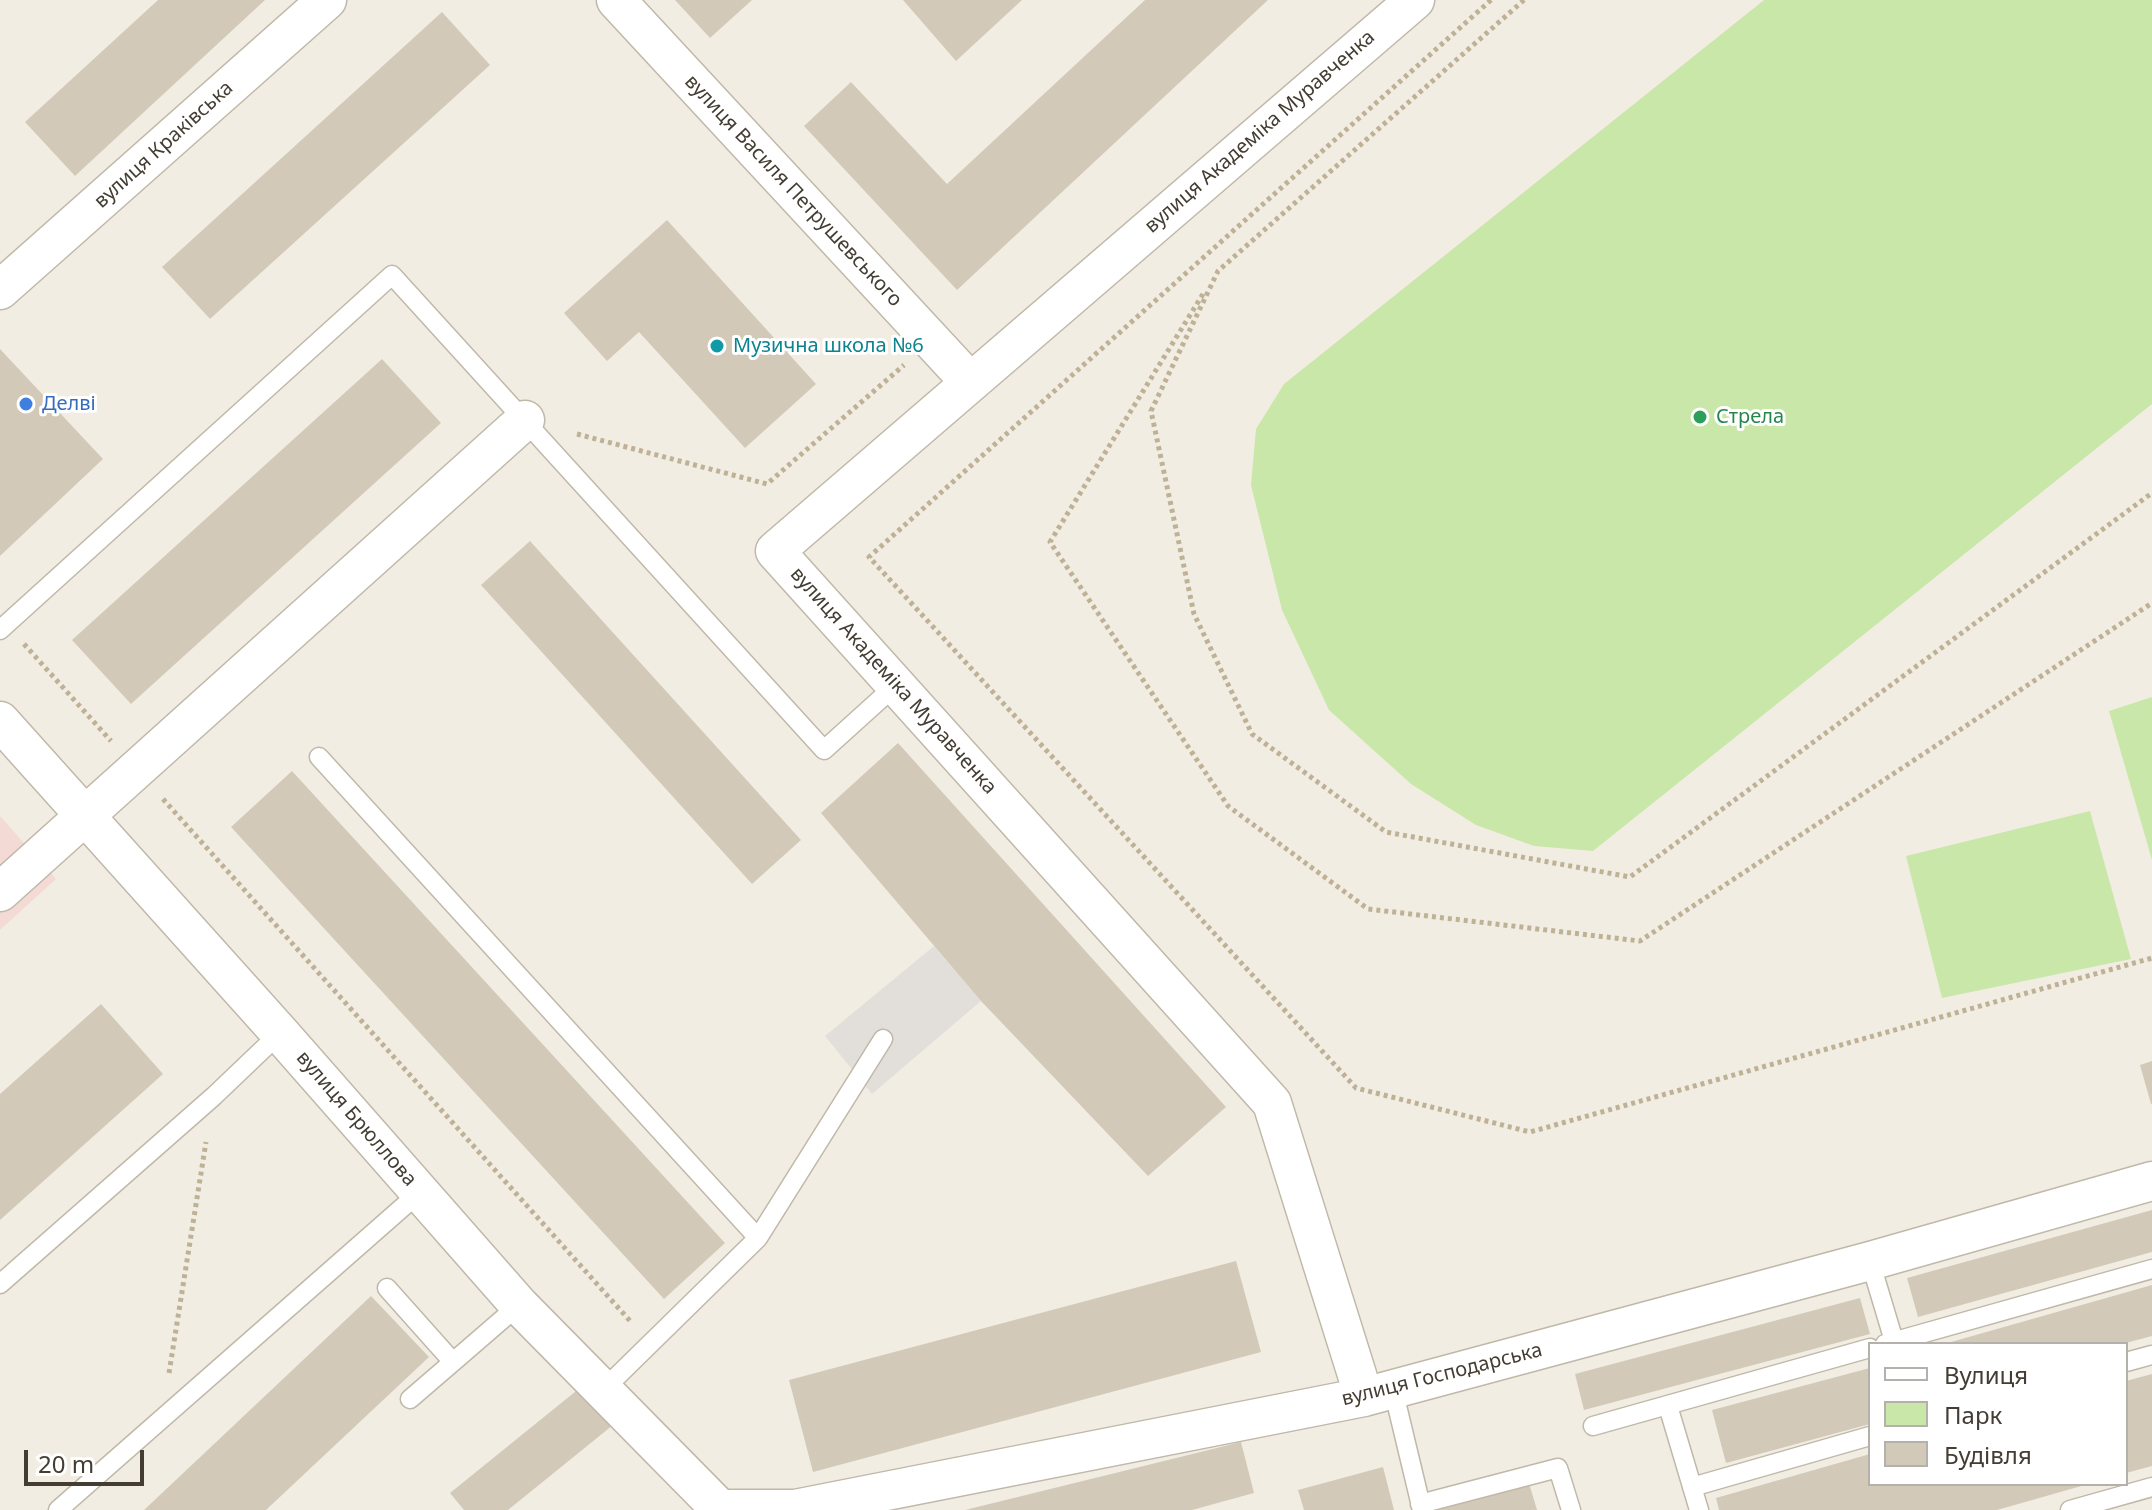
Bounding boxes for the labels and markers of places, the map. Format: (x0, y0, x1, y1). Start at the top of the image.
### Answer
place label: Музична школа №6 (733, 334, 924, 358)
marker: Музична школа №6 (708, 337, 726, 355)
place label: Делві (42, 392, 96, 416)
marker: Делві (17, 395, 35, 413)
place label: Стрела (1716, 405, 1784, 429)
marker: Стрела (1691, 408, 1709, 426)

